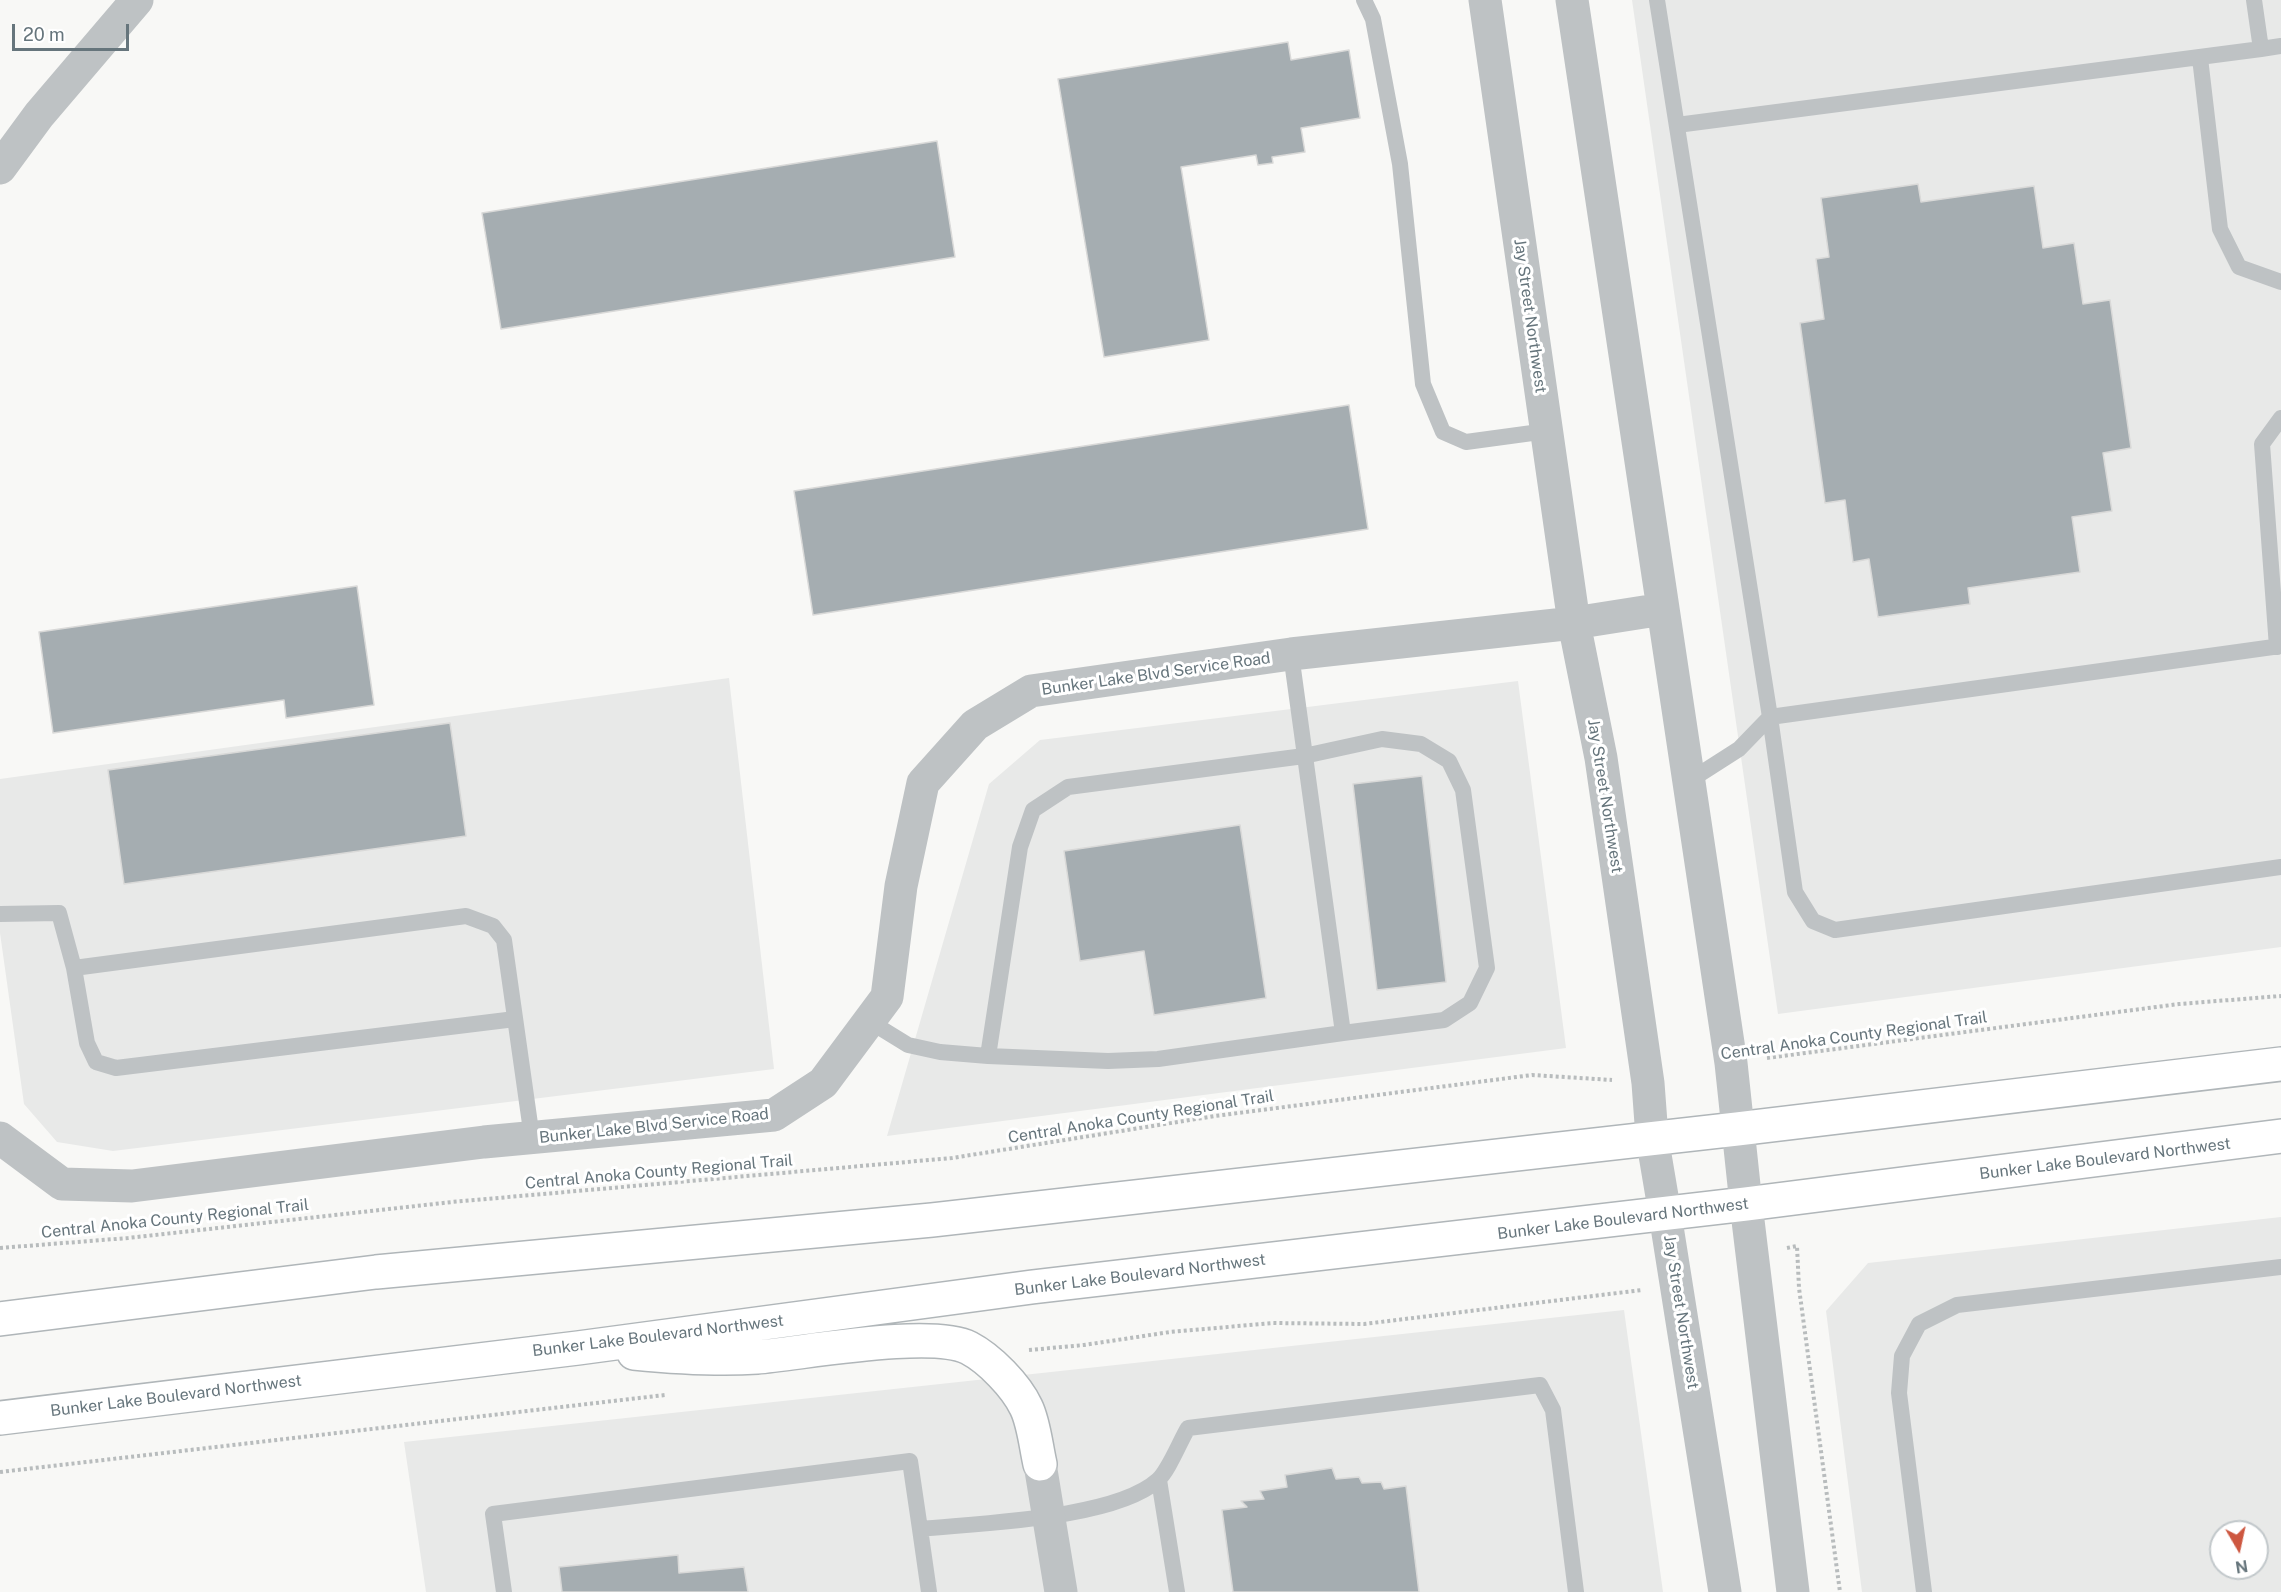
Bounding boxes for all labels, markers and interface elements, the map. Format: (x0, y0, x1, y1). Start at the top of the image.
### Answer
scale bar (15, 12, 132, 50)
text: 20 m (23, 24, 65, 45)
street label: Jay Street Northwest (1510, 238, 1550, 394)
street label: Bunker Lake Blvd Service Road (1040, 648, 1272, 700)
street label: Jay Street Northwest (1583, 718, 1627, 874)
street label: Central Anoka County Regional Trail (1720, 1008, 1988, 1064)
street label: Central Anoka County Regional Trail (1007, 1086, 1275, 1148)
street label: Bunker Lake Blvd Service Road (538, 1104, 770, 1148)
street label: Bunker Lake Boulevard Northwest (1978, 1134, 2232, 1184)
street label: Central Anoka County Regional Trail (524, 1151, 794, 1193)
street label: Bunker Lake Boulevard Northwest (1496, 1194, 1750, 1244)
street label: Central Anoka County Regional Trail (40, 1195, 310, 1243)
street label: Jay Street Northwest (1659, 1234, 1703, 1390)
street label: Bunker Lake Boulevard Northwest (1013, 1250, 1267, 1300)
street label: Bunker Lake Boulevard Northwest (531, 1311, 785, 1361)
street label: Bunker Lake Boulevard Northwest (49, 1371, 303, 1421)
north arrow (2209, 1520, 2269, 1580)
text: N (2234, 1556, 2249, 1577)

